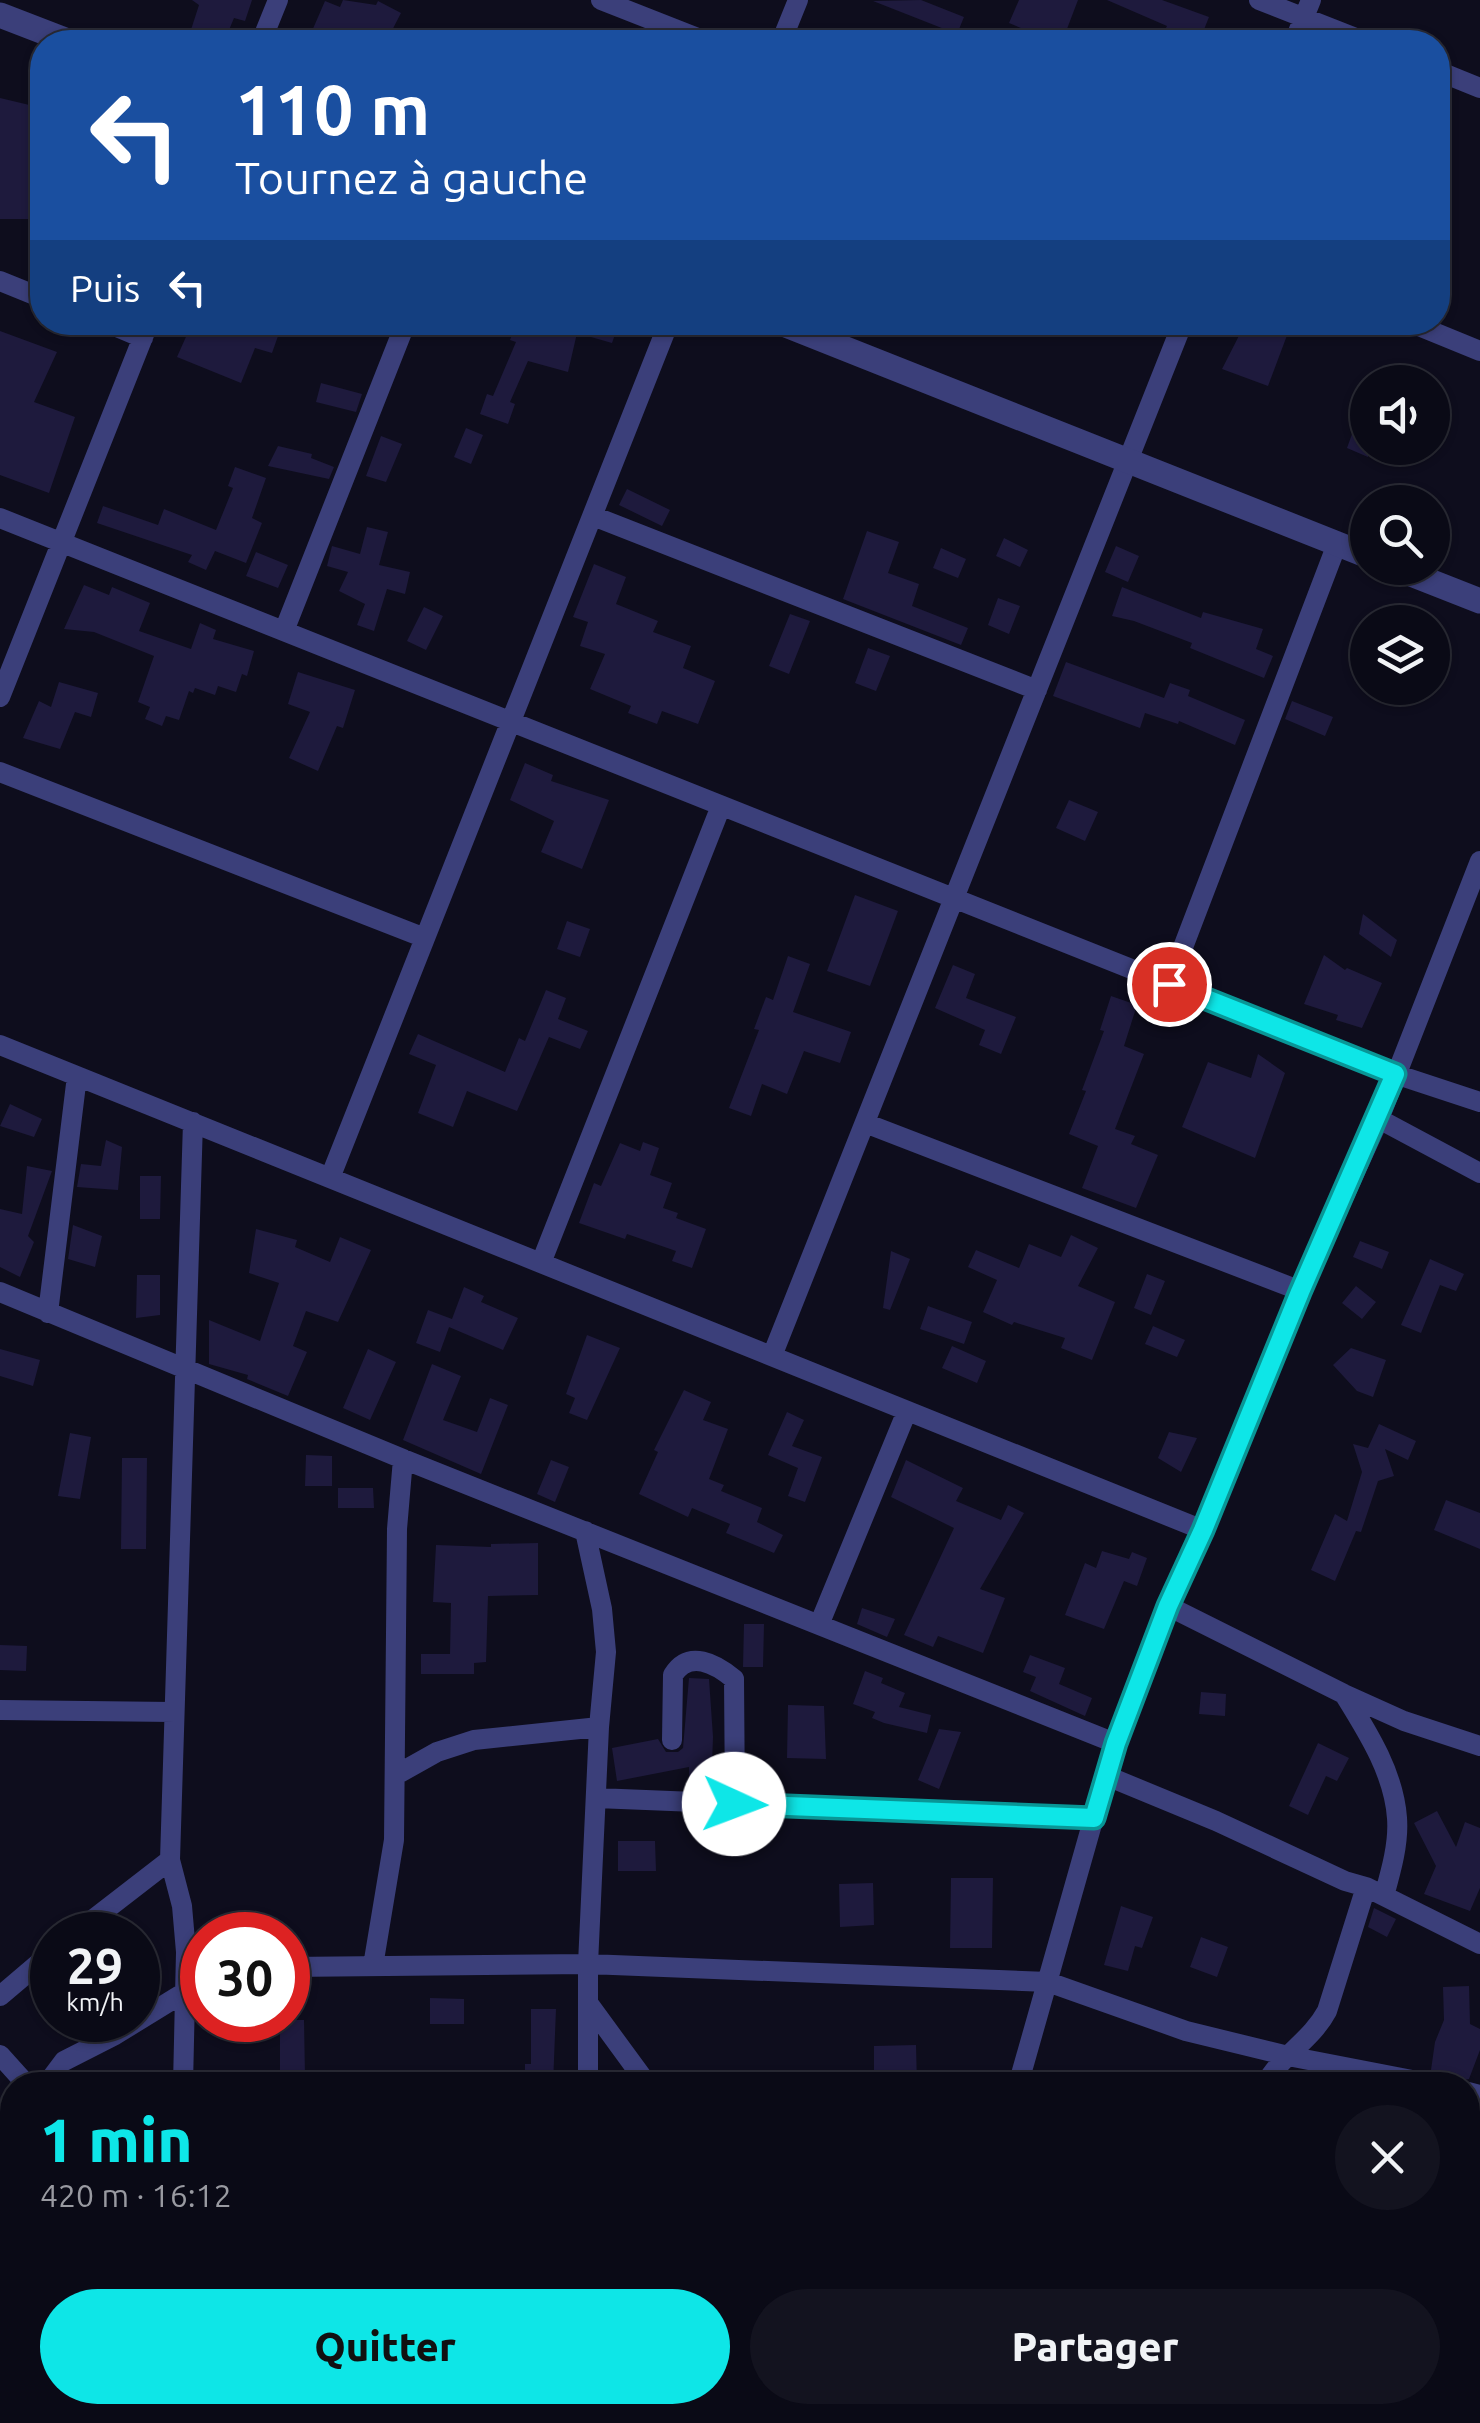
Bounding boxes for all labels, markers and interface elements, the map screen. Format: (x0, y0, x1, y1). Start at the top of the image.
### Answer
icon: left (70, 70, 200, 200)
text: 110 m (235, 70, 430, 148)
text: Tournez à gauche (235, 152, 588, 203)
icon: left (160, 260, 215, 315)
text: Puis (70, 267, 140, 309)
map controls (1350, 365, 1450, 705)
button: sound (1350, 365, 1450, 465)
button: search (1350, 485, 1450, 585)
button: layers (1350, 605, 1450, 705)
pin (1127, 942, 1212, 1027)
icon: arrive (1142, 957, 1197, 1012)
position arrow (682, 1752, 786, 1856)
speed limit sign: 30 (180, 1912, 310, 2042)
text: 29 (67, 1937, 123, 1993)
text: km/h (66, 1988, 124, 2016)
button: close (1335, 2105, 1440, 2210)
text: 1 min (40, 2106, 193, 2173)
text: 420 m · 16:12 (40, 2177, 232, 2213)
button: Quitter (40, 2289, 730, 2404)
button: Partager (750, 2289, 1440, 2404)

